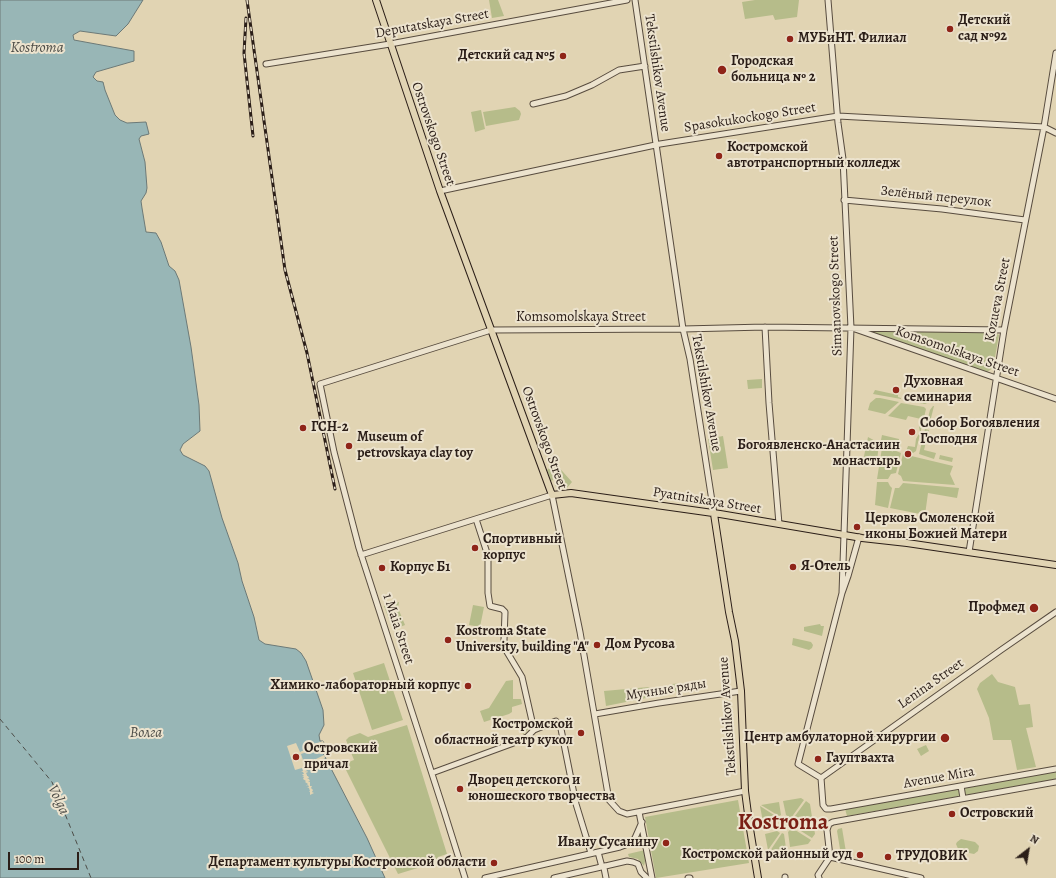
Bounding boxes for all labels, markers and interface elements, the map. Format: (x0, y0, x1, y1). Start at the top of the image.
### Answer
street label: Deputatskaya Street (374, 6, 490, 42)
street label: Tekstilshikov Avenue (640, 13, 674, 133)
place label: Детский сад №92 (958, 13, 1011, 46)
marker: Детский сад №92 (945, 24, 955, 34)
place label: МУБиНТ. Филиал (798, 31, 907, 47)
marker: МУБиНТ. Филиал (785, 34, 795, 44)
water label: Kostroma (10, 39, 64, 57)
place label: Детский сад №5 (458, 48, 555, 64)
marker: Детский сад №5 (558, 51, 568, 61)
place label: Городская больница № 2 (731, 54, 815, 86)
marker: Городская больница № 2 (716, 64, 728, 76)
street label: Ostrovskogo Street (407, 80, 459, 188)
street label: Spasokukoсkogo Street (683, 99, 817, 137)
place label: Костромской автотранспортный колледж (727, 140, 900, 172)
marker: Костромской автотранспортный колледж (714, 151, 724, 161)
street label: Зелёный переулок (880, 183, 992, 211)
street label: Simanovskogo Street (826, 235, 846, 357)
street label: Kozueva Street (982, 257, 1014, 343)
street label: Komsomolskaya Street (516, 310, 646, 326)
street label: Komsomolskaya Street (893, 323, 1021, 381)
street label: Tekstilshikov Avenue (687, 333, 725, 453)
place label: Духовная семинария (904, 374, 972, 406)
street label: Ostrovskogo Street (518, 384, 570, 492)
marker: Духовная семинария (891, 385, 901, 395)
place label: Собор Богоявления Господня (920, 416, 1040, 448)
place label: ГСН-2 (311, 420, 348, 436)
marker: ГСН-2 (298, 423, 308, 433)
marker: Собор Богоявления Господня (907, 427, 917, 437)
place label: Museum of petrovskaya clay toy (357, 430, 473, 462)
place label: Богоявленско-Анастасиин монастырь (737, 438, 900, 470)
marker: Museum of petrovskaya clay toy (344, 441, 354, 451)
marker: Богоявленско-Анастасиин монастырь (903, 449, 913, 459)
street label: Pyatnitskaya Street (652, 484, 762, 518)
place label: Церковь Смоленской иконы Божией Матери (865, 511, 1007, 544)
marker: Церковь Смоленской иконы Божией Матери (852, 522, 862, 532)
place label: Спортивный корпус (483, 532, 562, 564)
marker: Спортивный корпус (470, 543, 480, 553)
place label: Я-Отель (801, 559, 850, 575)
place label: Корпус Б1 (390, 560, 450, 576)
marker: Я-Отель (788, 562, 798, 572)
marker: Корпус Б1 (377, 563, 387, 573)
street label: 1 Maia Street (379, 591, 417, 667)
place label: Профмед (968, 600, 1025, 616)
marker: Профмед (1028, 602, 1040, 614)
place label: Kostroma State University, building "A" (456, 624, 589, 656)
marker: Kostroma State University, building "A" (443, 635, 453, 645)
place label: Дом Русова (605, 637, 675, 653)
marker: Дом Русова (592, 640, 602, 650)
street label: Lenina Street (895, 655, 967, 713)
street label: Tekstilshikov Avenue (715, 656, 741, 776)
street label: Мучные ряды (625, 675, 707, 705)
place label: Химико-лабораторный корпус (270, 678, 460, 694)
marker: Химико-лабораторный корпус (463, 681, 473, 691)
place label: Костромской областной театр кукол (435, 717, 573, 750)
water label: Волга (130, 724, 162, 742)
marker: Костромской областной театр кукол (576, 728, 586, 738)
place label: Центр амбулаторной хирургии (744, 730, 936, 746)
marker: Центр амбулаторной хирургии (939, 732, 951, 744)
place label: Островский причал (304, 741, 377, 774)
place label: Гауптвахта (826, 751, 894, 767)
marker: Островский причал (291, 752, 301, 762)
marker: Гауптвахта (813, 754, 823, 764)
street label: Avenue Mira (902, 763, 976, 793)
place label: Дворец детского и юношеского творчества (468, 773, 615, 806)
water label: Volga (43, 782, 73, 818)
marker: Дворец детского и юношеского творчества (455, 784, 465, 794)
place label: Островский (960, 806, 1033, 822)
marker: Островский (947, 809, 957, 819)
district label: Kostroma (738, 811, 828, 837)
north arrow (1008, 830, 1048, 870)
text: N (1027, 831, 1042, 848)
place label: Ивану Сусанину (557, 835, 658, 851)
marker: Ивану Сусанину (661, 838, 671, 848)
scale bar (10, 844, 81, 870)
place label: Костромской районный суд (682, 847, 852, 863)
place label: ТРУДОВИК (896, 849, 967, 865)
marker: Костромской районный суд (855, 850, 865, 860)
text: 100 m (15, 851, 44, 867)
marker: ТРУДОВИК (883, 852, 893, 862)
place label: Департамент культуры Костромской области (208, 855, 486, 871)
marker: Департамент культуры Костромской области (489, 858, 499, 868)

